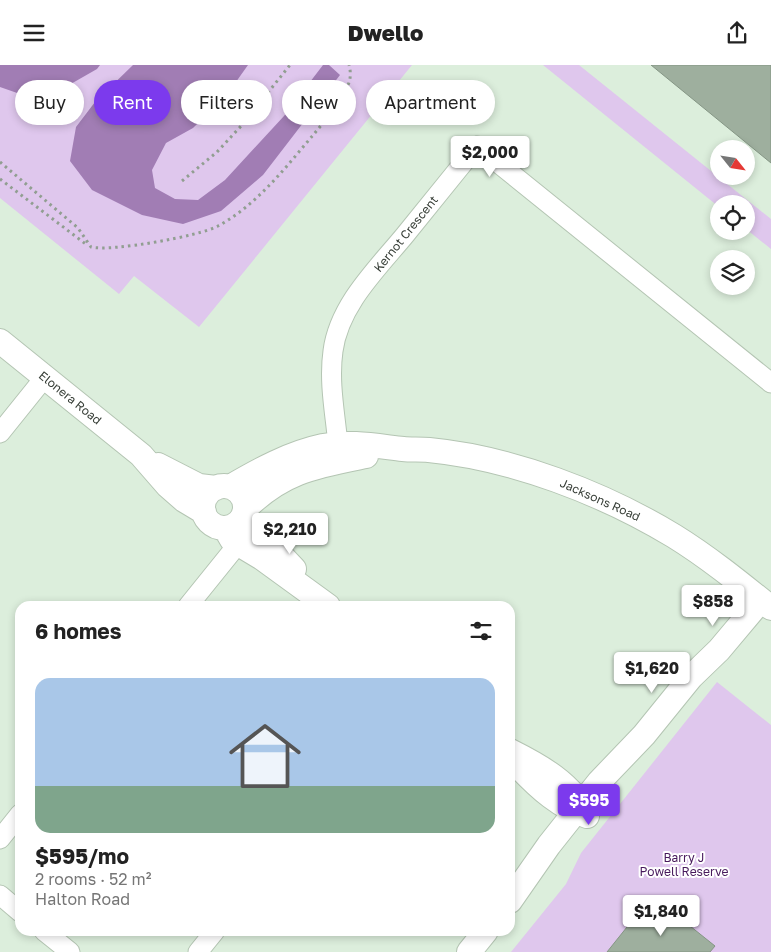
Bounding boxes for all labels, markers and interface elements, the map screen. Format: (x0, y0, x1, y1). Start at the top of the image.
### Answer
icon: menu (20, 19, 48, 47)
text: Dwello (348, 19, 423, 46)
icon: share (723, 19, 751, 47)
chip: Buy (15, 80, 84, 125)
chip: Rent (94, 80, 171, 125)
chip: Filters (181, 80, 272, 125)
chip: New (282, 80, 356, 125)
chip: Apartment (366, 80, 495, 125)
pin: $2,000 (449, 135, 531, 178)
north arrow (710, 140, 755, 185)
map controls (710, 140, 755, 295)
text: $2,000 (462, 142, 518, 162)
street label: Kernot Crescent (370, 192, 441, 275)
button: locate (710, 195, 755, 240)
button: layers (710, 250, 755, 295)
street label: Elonera Road (36, 368, 105, 427)
street label: Jacksons Road (558, 475, 643, 524)
pin: $2,210 (249, 513, 331, 555)
text: $2,210 (263, 519, 317, 539)
pin: $858 (683, 585, 743, 627)
text: $858 (693, 591, 733, 611)
icon: filters (467, 617, 495, 645)
text: 6 homes (35, 618, 121, 644)
pin: $1,620 (611, 651, 693, 694)
text: $1,620 (625, 658, 679, 678)
icon: home (220, 711, 310, 801)
pin: $595 (559, 783, 619, 826)
text: $595 (569, 790, 609, 810)
text: $595/mo (35, 843, 129, 869)
park label: Barry J Powell Reserve (640, 850, 728, 879)
text: 2 rooms · 52 m² (35, 869, 151, 889)
text: Halton Road (35, 889, 130, 909)
pin: $1,840 (620, 895, 702, 937)
text: $1,840 (634, 901, 688, 921)

